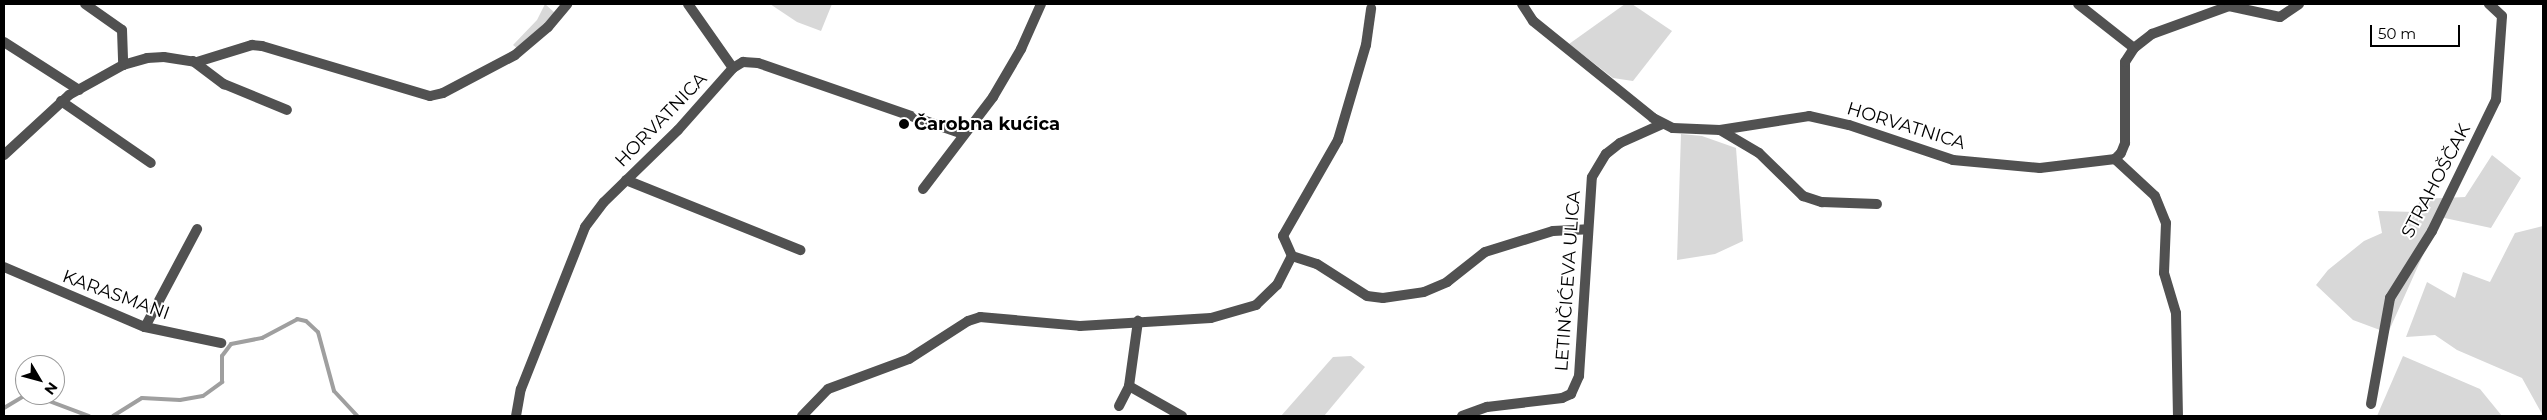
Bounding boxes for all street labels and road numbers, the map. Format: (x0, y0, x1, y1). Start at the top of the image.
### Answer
street label: HORVATNICA (611, 68, 711, 172)
street label: HORVATNICA (1844, 98, 1968, 154)
street label: STRAHOŠČAK (2397, 120, 2475, 242)
street label: LETINČIĆEVA ULICA (1551, 190, 1585, 372)
street label: KARASMANI (60, 266, 172, 324)

